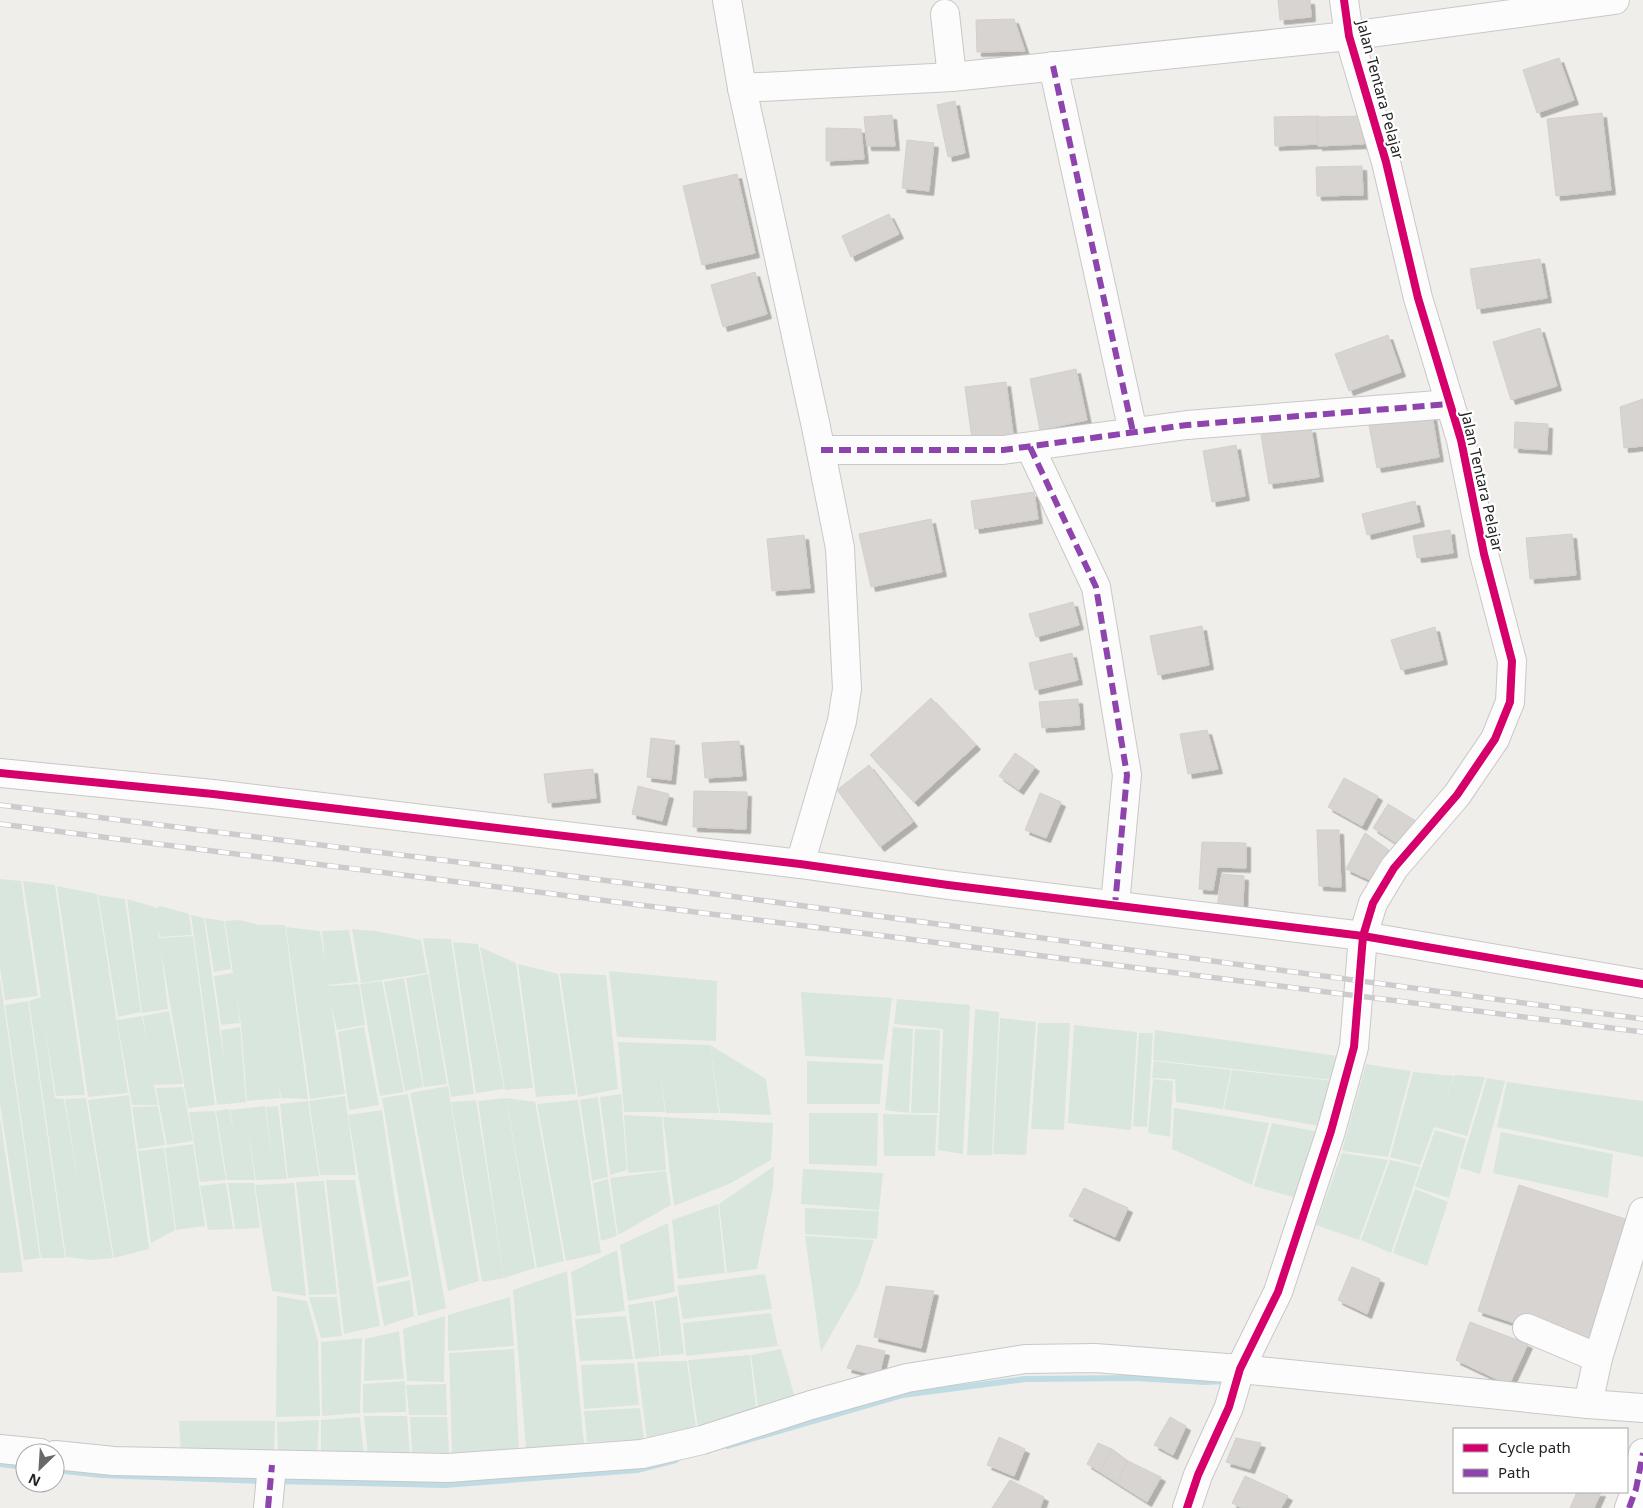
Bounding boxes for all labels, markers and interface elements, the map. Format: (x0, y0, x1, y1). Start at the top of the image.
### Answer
street label: Jalan Tentara Pelajar (1352, 16, 1409, 162)
street label: Jalan Tentara Pelajar (1457, 408, 1509, 554)
legend (1453, 1428, 1628, 1493)
text: Cycle path (1498, 1437, 1571, 1457)
north arrow (15, 1443, 65, 1493)
text: Path (1498, 1462, 1530, 1482)
text: N (25, 1469, 43, 1491)

